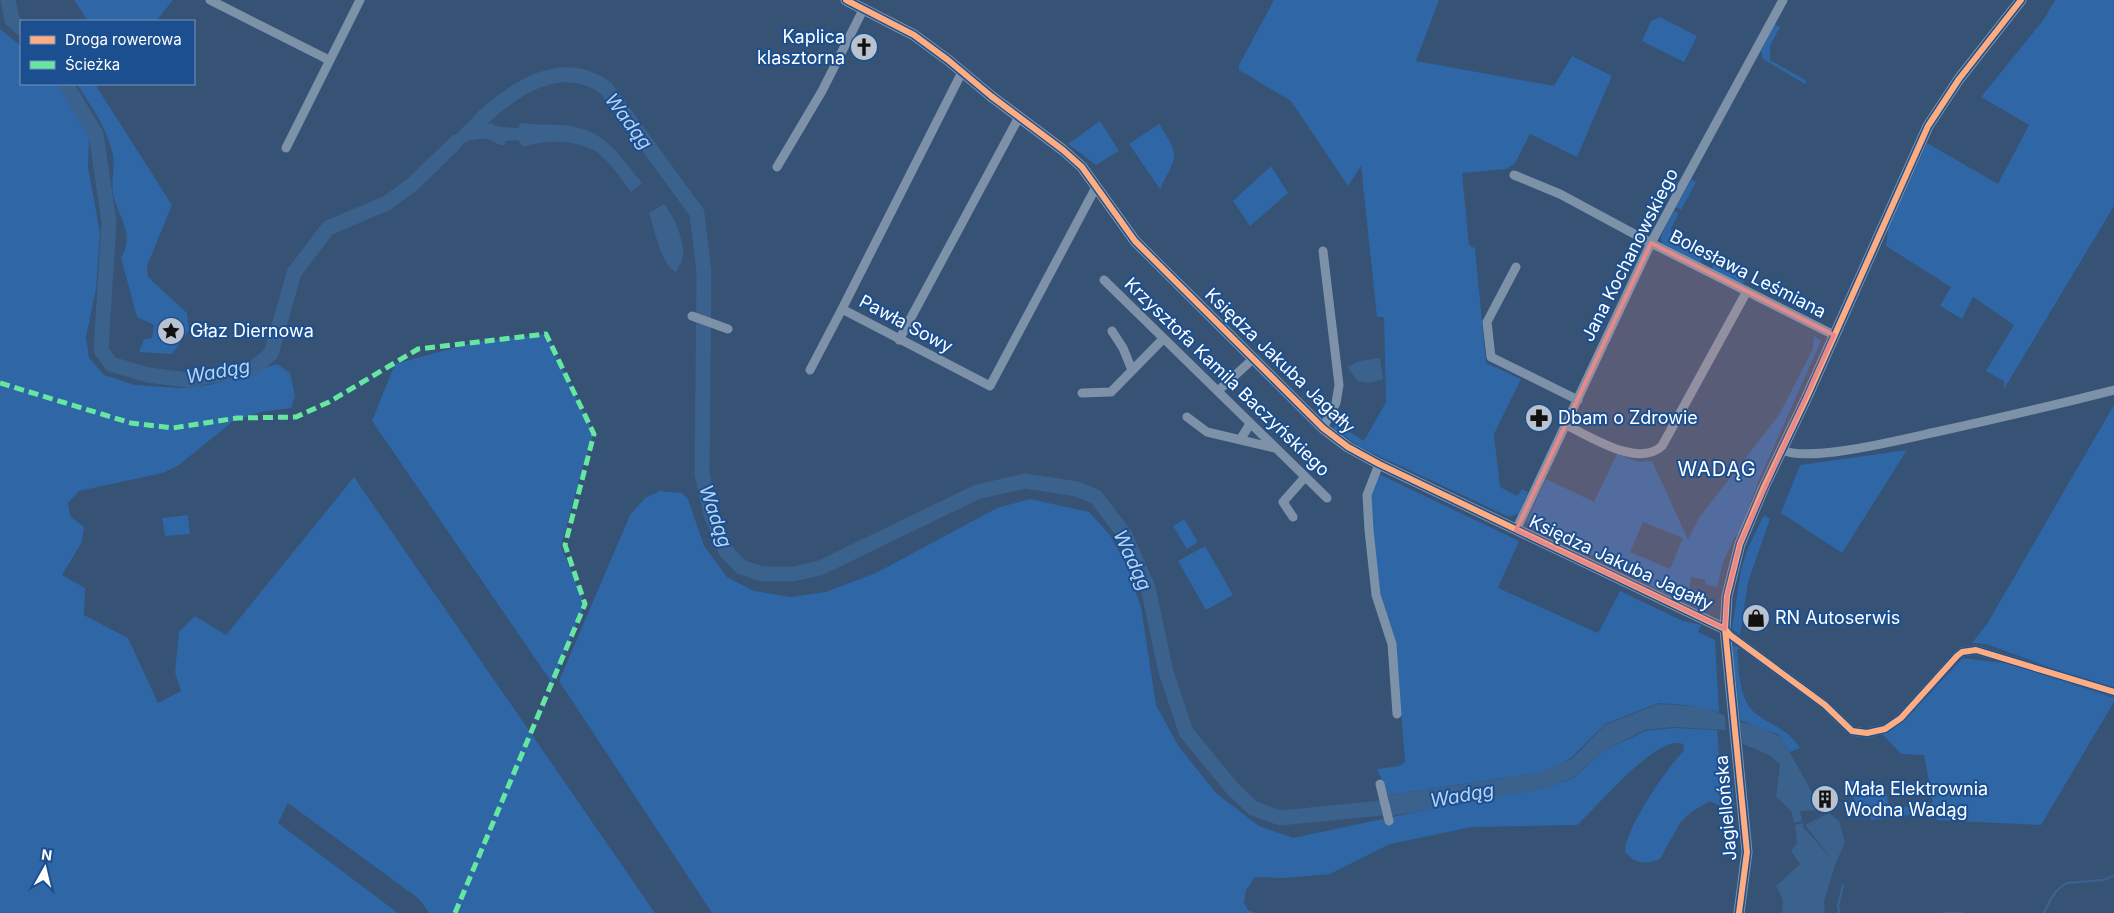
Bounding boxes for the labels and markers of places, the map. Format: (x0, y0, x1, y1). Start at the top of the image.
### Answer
place label: Kaplica klasztorna (757, 26, 845, 68)
church icon: Kaplica klasztorna (849, 32, 879, 62)
place icon: Głaz Diernowa (156, 316, 186, 346)
place label: Głaz Diernowa (190, 320, 314, 341)
pharmacy icon: Dbam o Zdrowie (1524, 403, 1554, 433)
place label: Dbam o Zdrowie (1558, 407, 1698, 428)
shop icon: RN Autoserwis (1741, 603, 1771, 633)
place label: RN Autoserwis (1775, 607, 1900, 628)
place label: Mała Elektrownia Wodna Wadąg (1844, 778, 1988, 820)
building icon: Mała Elektrownia Wodna Wadąg (1810, 784, 1840, 814)

